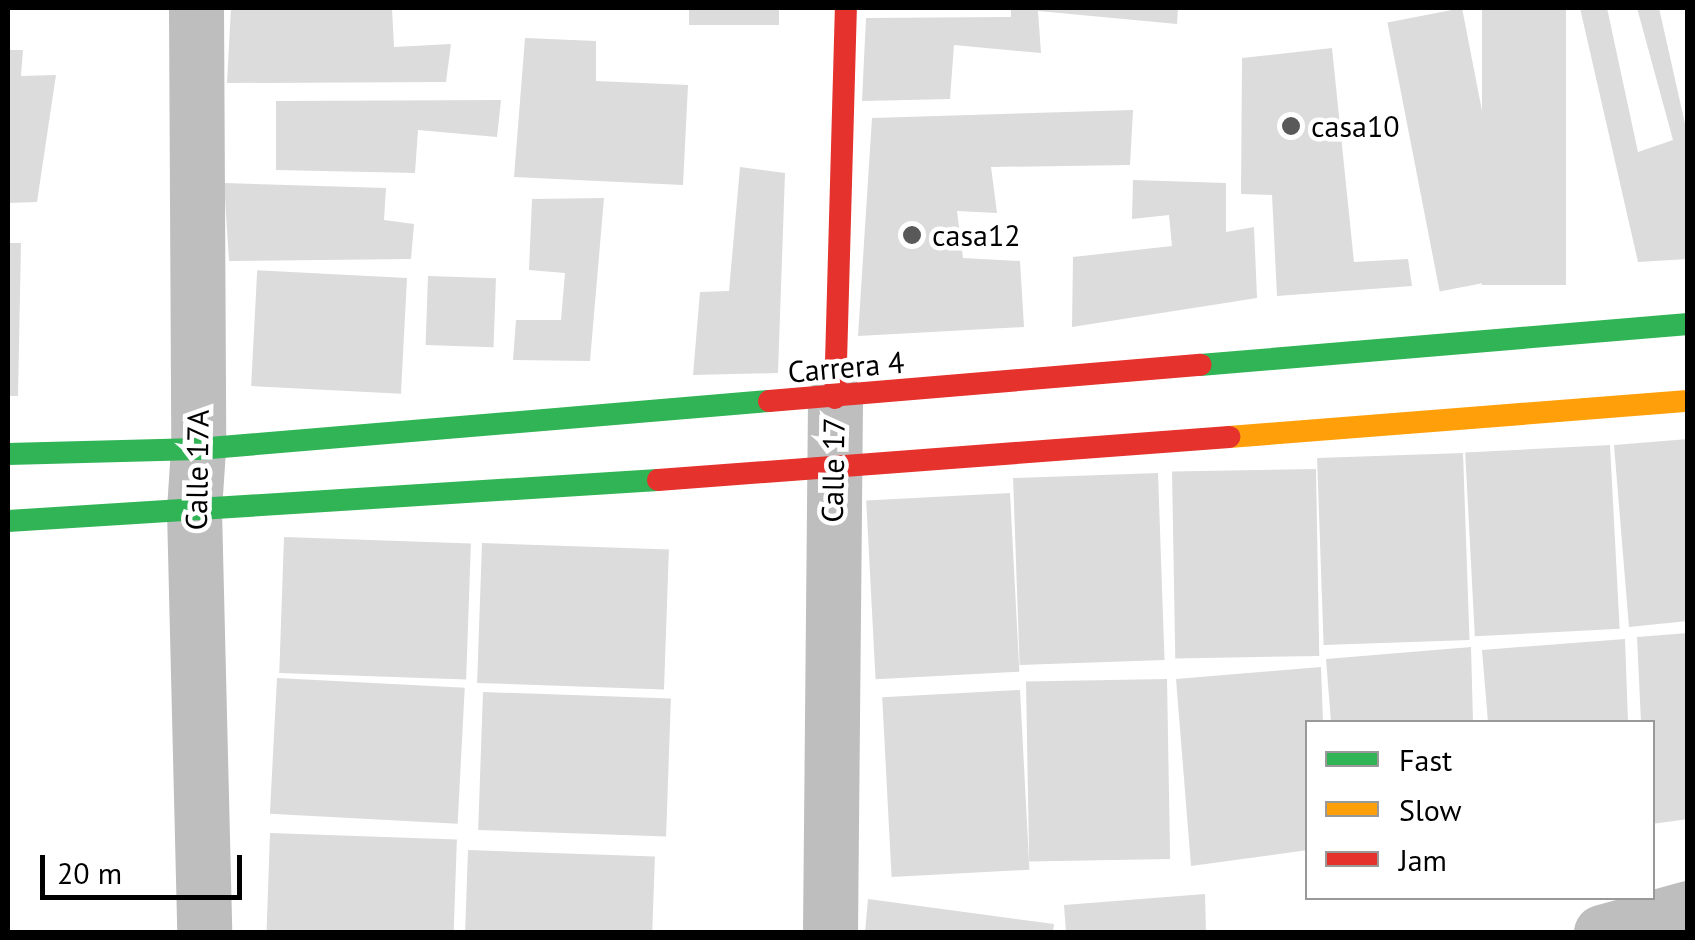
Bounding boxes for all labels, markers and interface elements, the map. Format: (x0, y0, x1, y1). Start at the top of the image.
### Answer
place label: casa10 (1311, 108, 1400, 144)
marker: casa10 (1280, 115, 1302, 137)
place label: casa12 (932, 217, 1021, 253)
marker: casa12 (901, 224, 923, 246)
street label: Carrera 4 (786, 344, 906, 390)
street label: Calle 17A (178, 409, 216, 531)
street label: Calle 17 (814, 417, 852, 523)
legend (1305, 720, 1655, 900)
text: Fast (1399, 740, 1452, 779)
text: Slow (1399, 790, 1462, 829)
scale bar (45, 835, 248, 897)
text: Jam (1399, 840, 1447, 879)
text: 20 m (57, 853, 122, 892)

